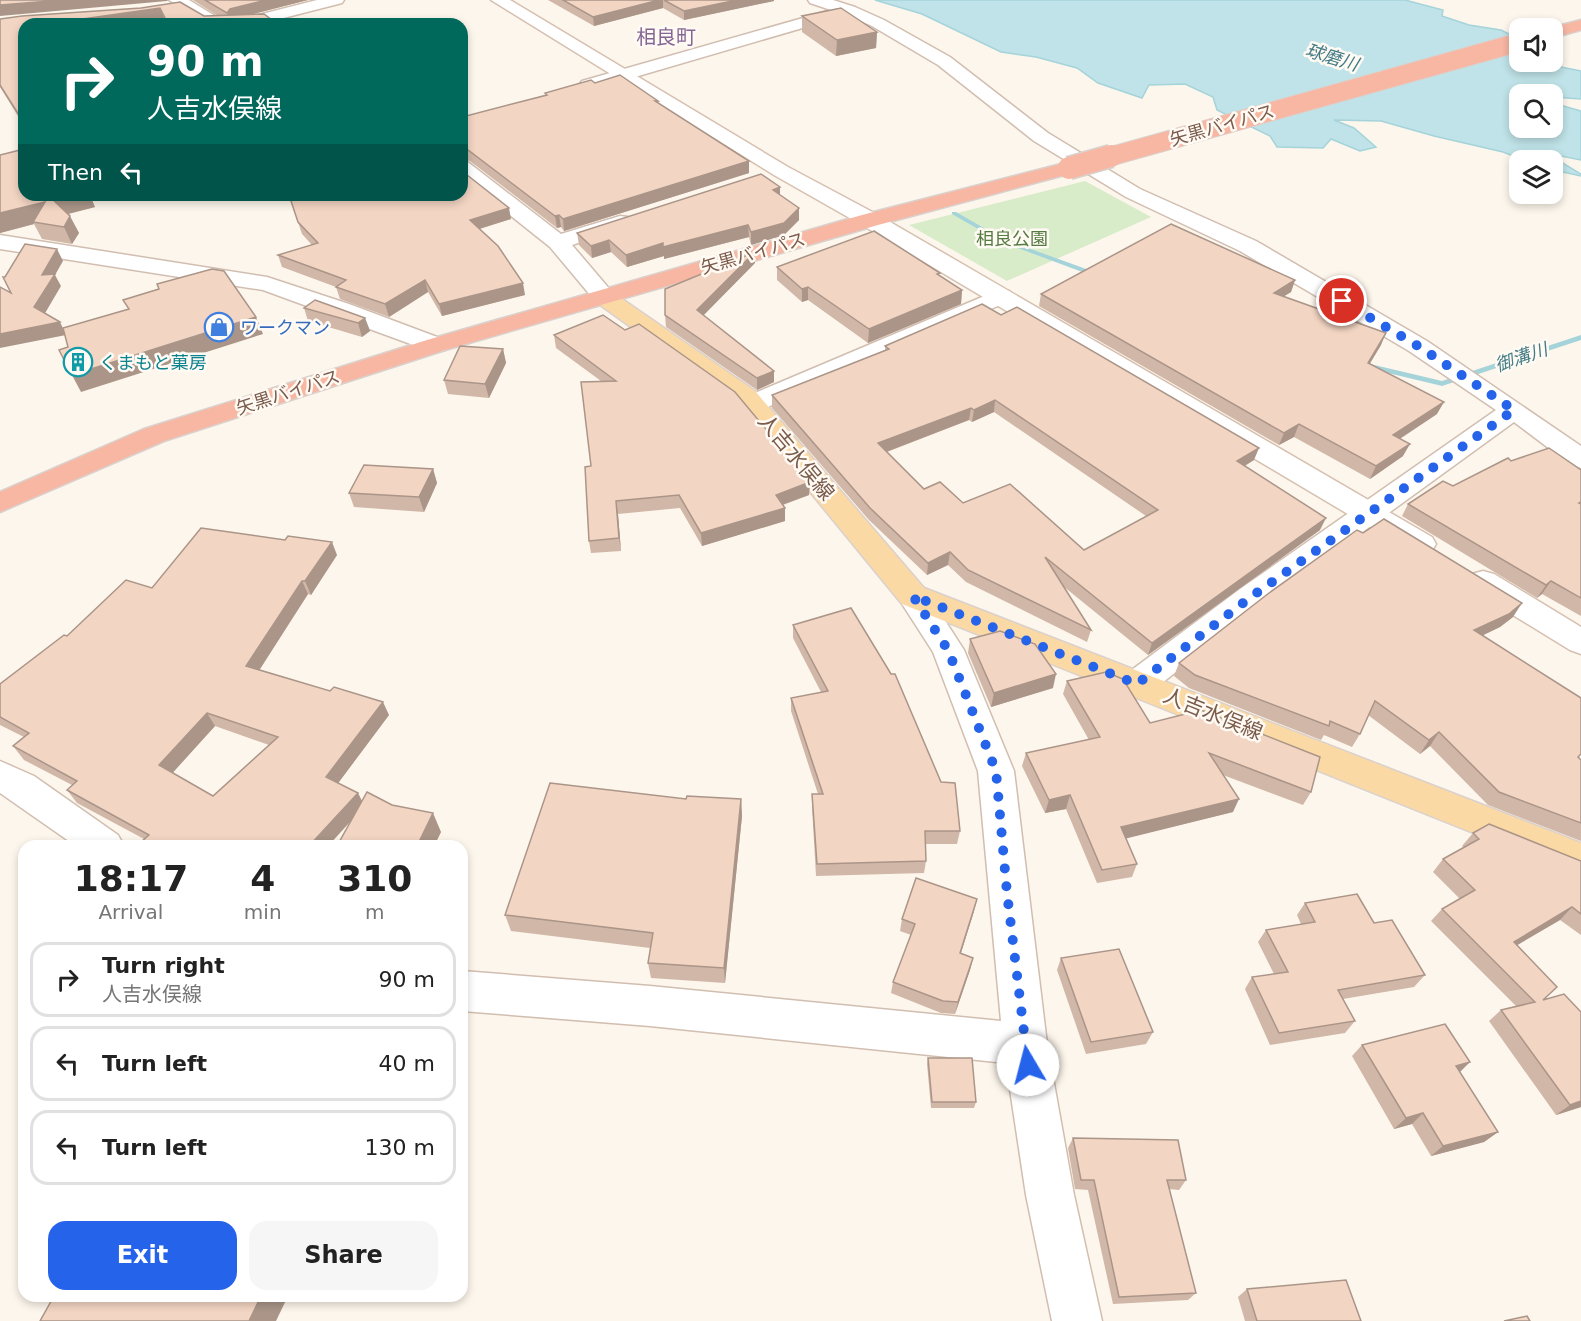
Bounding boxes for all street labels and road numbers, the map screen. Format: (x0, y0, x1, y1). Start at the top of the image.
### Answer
street label: 矢黒バイパス (1167, 100, 1277, 150)
street label: 矢黒バイパス (698, 228, 808, 278)
street label: 矢黒バイパス (234, 365, 342, 419)
street label: 人吉水俣線 (753, 409, 839, 505)
street label: 人吉水俣線 (1160, 683, 1266, 745)

